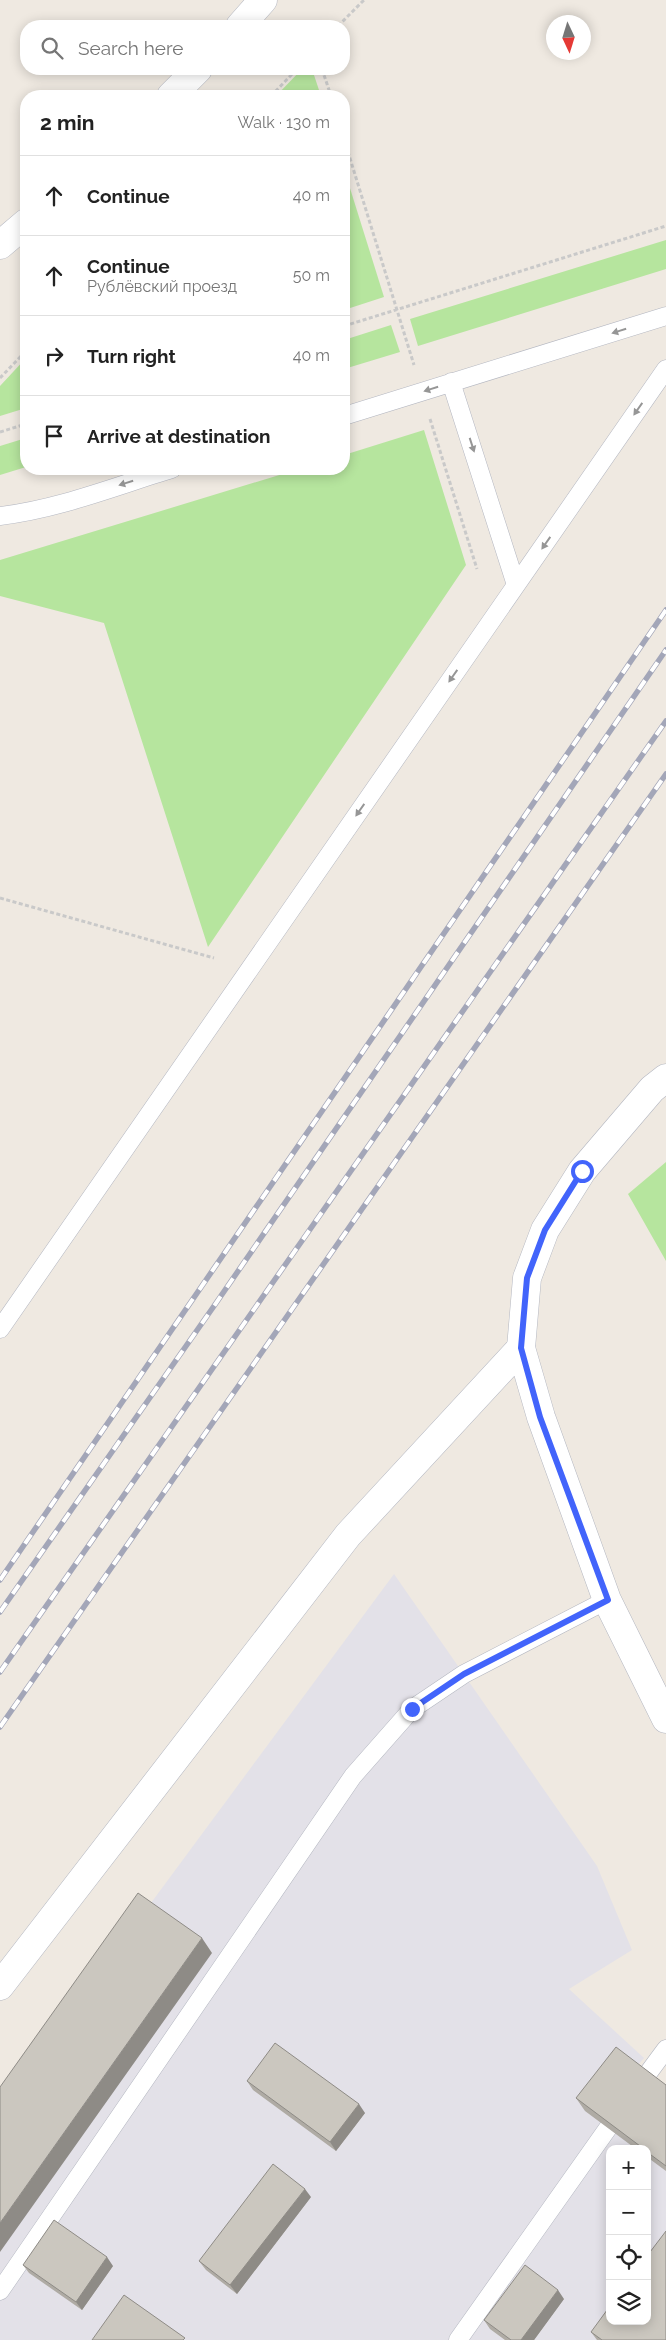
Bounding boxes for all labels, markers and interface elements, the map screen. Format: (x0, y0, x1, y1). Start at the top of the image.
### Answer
north arrow (546, 15, 591, 60)
search box (20, 20, 350, 75)
icon: search (38, 34, 66, 62)
text: Search here (78, 37, 184, 59)
text: 2 min (40, 110, 94, 135)
text: Walk · 130 m (237, 113, 330, 132)
icon: ahead (40, 182, 68, 210)
text: Continue (87, 185, 170, 207)
text: 40 m (293, 186, 330, 205)
text: Continue (87, 255, 170, 277)
icon: ahead (40, 262, 68, 290)
text: 50 m (293, 266, 330, 285)
text: Рублёвский проезд (87, 277, 237, 296)
one-way arrow (612, 327, 627, 335)
icon: right (40, 342, 68, 370)
text: Turn right (87, 345, 176, 367)
text: 40 m (293, 346, 330, 365)
one-way arrow (423, 386, 438, 393)
one-way arrow (633, 402, 643, 416)
icon: arrive (40, 422, 68, 450)
text: Arrive at destination (87, 425, 271, 447)
one-way arrow (468, 438, 476, 453)
one-way arrow (118, 480, 133, 488)
one-way arrow (541, 536, 551, 549)
one-way arrow (448, 669, 458, 683)
one-way arrow (355, 803, 365, 816)
route start (571, 1160, 594, 1183)
route end (401, 1698, 424, 1721)
map controls (606, 2145, 651, 2325)
button: + (606, 2145, 651, 2190)
button: − (606, 2190, 651, 2235)
button: locate (606, 2235, 651, 2280)
button: layers (606, 2280, 651, 2325)

